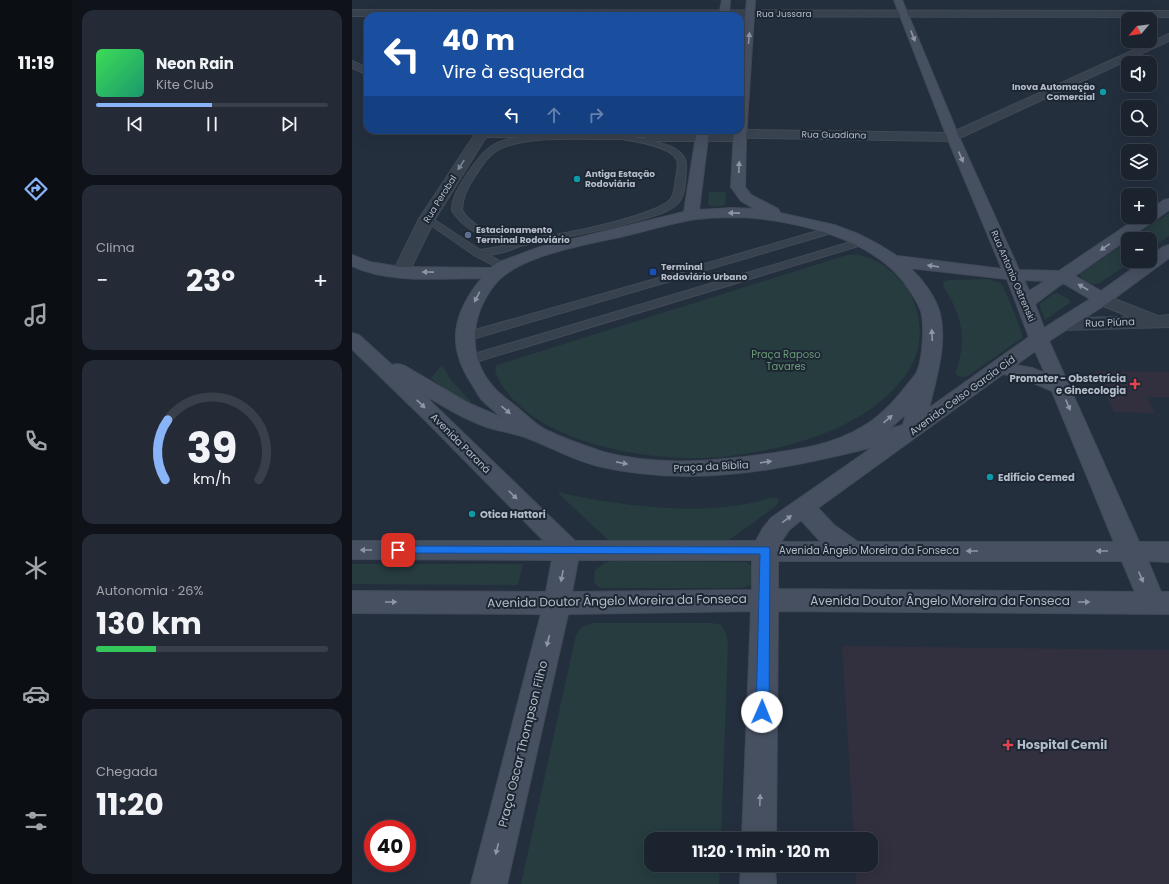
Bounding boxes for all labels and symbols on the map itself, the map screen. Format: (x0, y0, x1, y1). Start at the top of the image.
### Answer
street label: Rua Jussara (756, 8, 812, 20)
north arrow (1121, 12, 1157, 48)
one-way arrow (910, 31, 916, 43)
one-way arrow (746, 32, 752, 44)
place label: Inova Automação Comercial (1012, 81, 1095, 103)
marker: Inova Automação Comercial (1098, 87, 1108, 97)
street label: Rua Guadiana (802, 128, 866, 142)
one-way arrow (959, 151, 965, 163)
one-way arrow (457, 160, 465, 171)
one-way arrow (736, 160, 742, 173)
place label: Antiga Estação Rodoviária (585, 168, 655, 190)
street label: Rua Perobal (421, 173, 459, 225)
marker: Antiga Estação Rodoviária (572, 174, 582, 184)
one-way arrow (727, 210, 740, 216)
place label: Estacionamento Terminal Rodoviário (476, 224, 570, 246)
street label: Rua Antonio Ostrenski (988, 229, 1038, 323)
marker: Estacionamento Terminal Rodoviário (463, 230, 473, 240)
one-way arrow (1100, 243, 1111, 251)
place label: Terminal Rodoviário Urbano (661, 261, 747, 283)
one-way arrow (927, 263, 939, 269)
marker: Terminal Rodoviário Urbano (648, 267, 658, 277)
one-way arrow (421, 269, 434, 275)
one-way arrow (1077, 284, 1089, 291)
one-way arrow (474, 291, 480, 302)
street label: Rua Piúna (1085, 314, 1135, 331)
one-way arrow (929, 328, 935, 341)
park label: Praça Raposo Tavares (751, 347, 821, 374)
street label: Avenida Celso Garcia Cid (906, 352, 1018, 439)
place label: Promater - Obstetrícia e Ginecologia (1009, 371, 1126, 398)
marker: Promater - Obstetrícia e Ginecologia (1129, 378, 1141, 390)
one-way arrow (416, 399, 426, 409)
one-way arrow (1065, 399, 1071, 410)
one-way arrow (501, 405, 511, 415)
street label: Avenida Paraná (427, 410, 494, 477)
one-way arrow (882, 415, 893, 424)
street label: Praça da Bíblia (673, 457, 749, 476)
one-way arrow (760, 459, 772, 465)
one-way arrow (616, 461, 628, 467)
place label: Edifício Cemed (998, 470, 1075, 485)
marker: Edifício Cemed (985, 472, 995, 482)
one-way arrow (508, 490, 518, 500)
place label: Otica Hattori (480, 507, 546, 522)
marker: Otica Hattori (467, 509, 477, 519)
one-way arrow (782, 514, 793, 523)
pin (381, 533, 415, 567)
street label: Avenida Ângelo Moreira da Fonseca (779, 543, 959, 558)
one-way arrow (359, 547, 372, 553)
one-way arrow (965, 548, 978, 554)
one-way arrow (1095, 548, 1108, 554)
one-way arrow (559, 570, 565, 582)
one-way arrow (1138, 571, 1144, 583)
street label: Avenida Doutor Ângelo Moreira da Fonseca (487, 590, 747, 611)
street label: Avenida Doutor Ângelo Moreira da Fonseca (810, 592, 1070, 609)
one-way arrow (385, 599, 398, 605)
one-way arrow (1078, 599, 1091, 605)
one-way arrow (545, 635, 551, 647)
street label: Praça Oscar Thompson Filho (494, 658, 552, 829)
position arrow (741, 691, 783, 733)
place label: Hospital Cemil (1017, 736, 1107, 753)
marker: Hospital Cemil (1002, 739, 1014, 751)
one-way arrow (757, 793, 763, 806)
speed limit sign: 40 (364, 820, 416, 872)
one-way arrow (494, 843, 500, 855)

